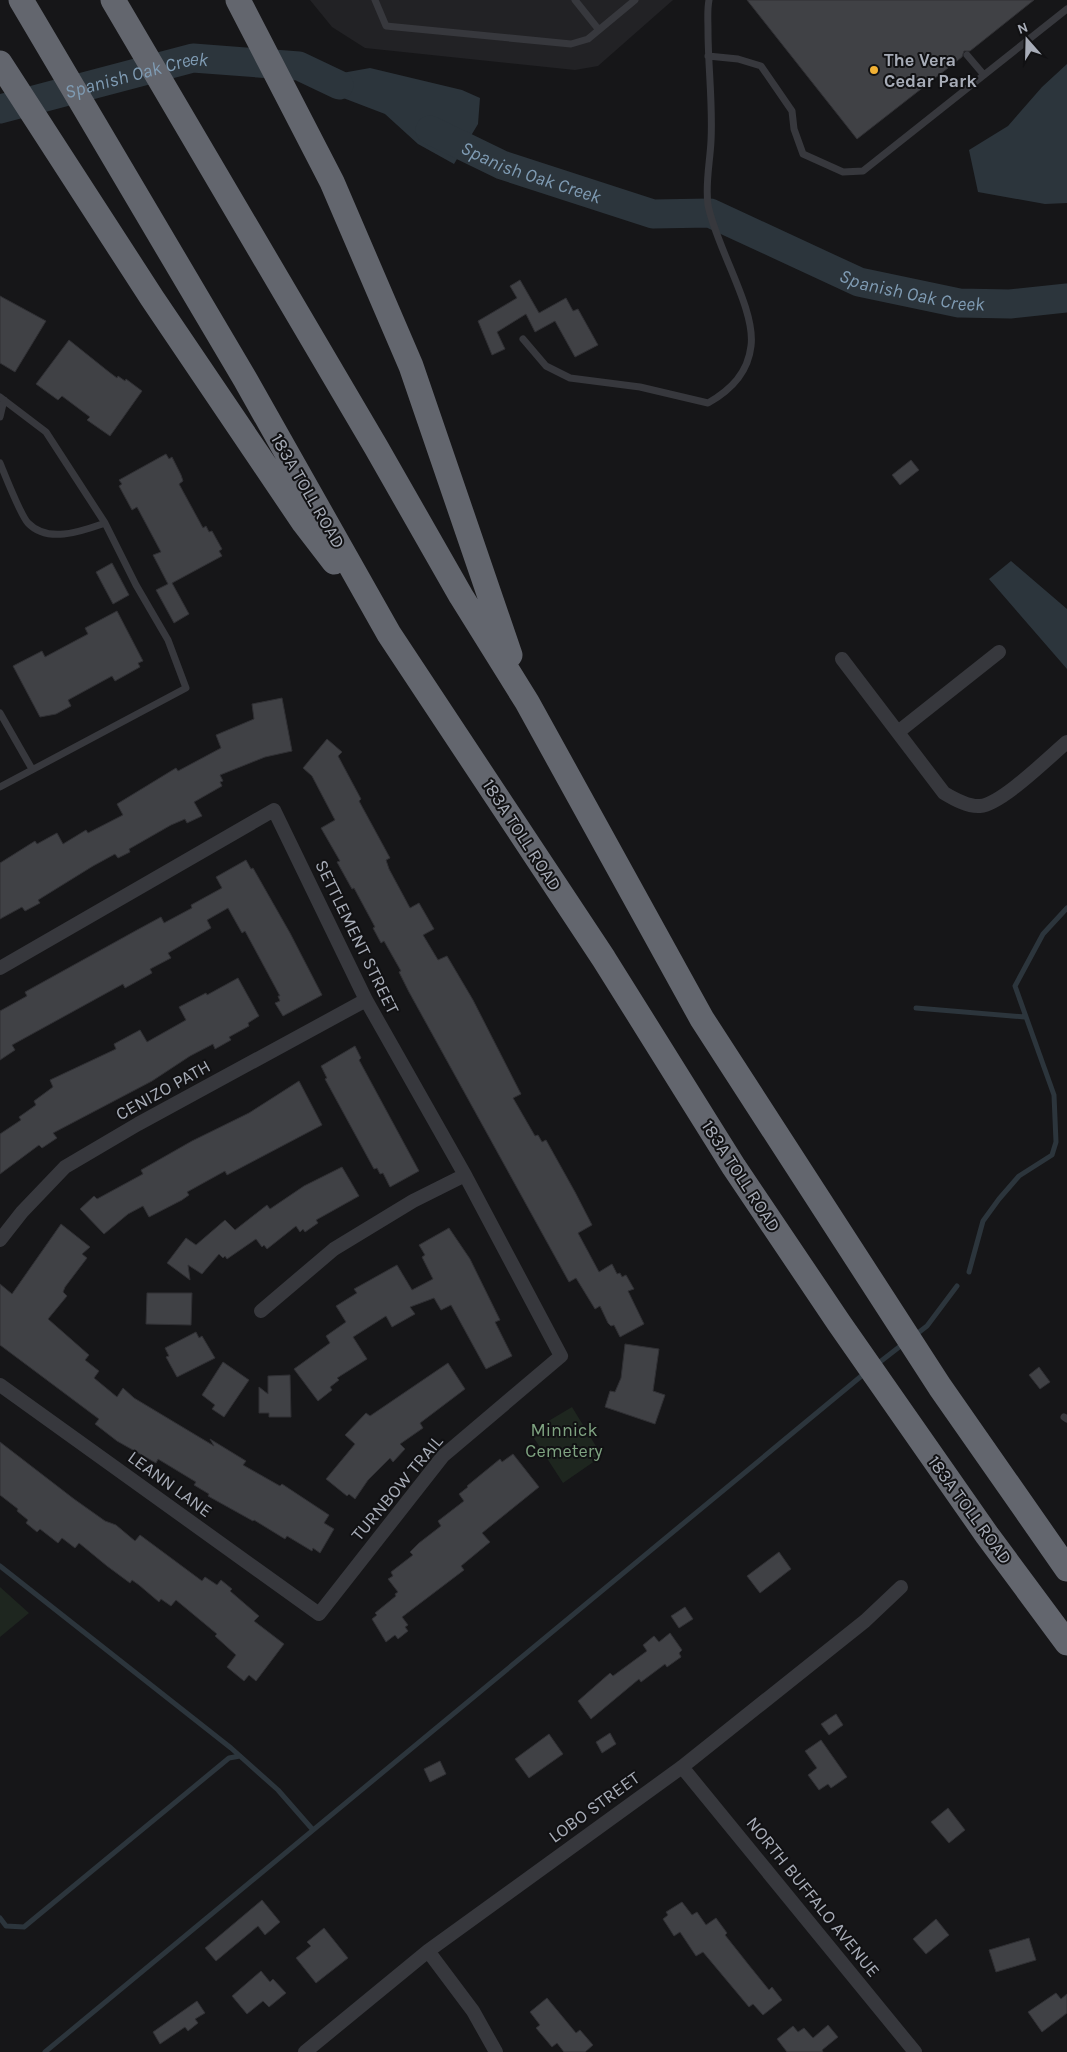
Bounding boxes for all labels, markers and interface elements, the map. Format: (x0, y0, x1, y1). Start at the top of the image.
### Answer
north arrow (1002, 15, 1052, 65)
text: N (1015, 19, 1030, 38)
water label: Spanish Oak Creek (62, 48, 209, 103)
place label: The Vera Cedar Park (884, 49, 977, 92)
marker: The Vera Cedar Park (868, 64, 880, 76)
water label: Spanish Oak Creek (457, 137, 604, 209)
water label: Spanish Oak Creek (836, 265, 985, 316)
street label: 183A TOLL ROAD (266, 430, 350, 552)
street label: 183A TOLL ROAD (478, 775, 566, 895)
street label: SETTLEMENT STREET (310, 856, 404, 1018)
street label: CENIZO PATH (112, 1055, 214, 1125)
street label: 183A TOLL ROAD (697, 1116, 785, 1236)
park label: Minnick Cemetery (525, 1419, 603, 1462)
street label: TURNBOW TRAIL (346, 1430, 448, 1545)
street label: LEANN LANE (124, 1446, 216, 1522)
street label: 183A TOLL ROAD (923, 1451, 1017, 1569)
street label: LOBO STREET (544, 1767, 644, 1847)
street label: NORTH BUFFALO AVENUE (742, 1812, 884, 1982)

